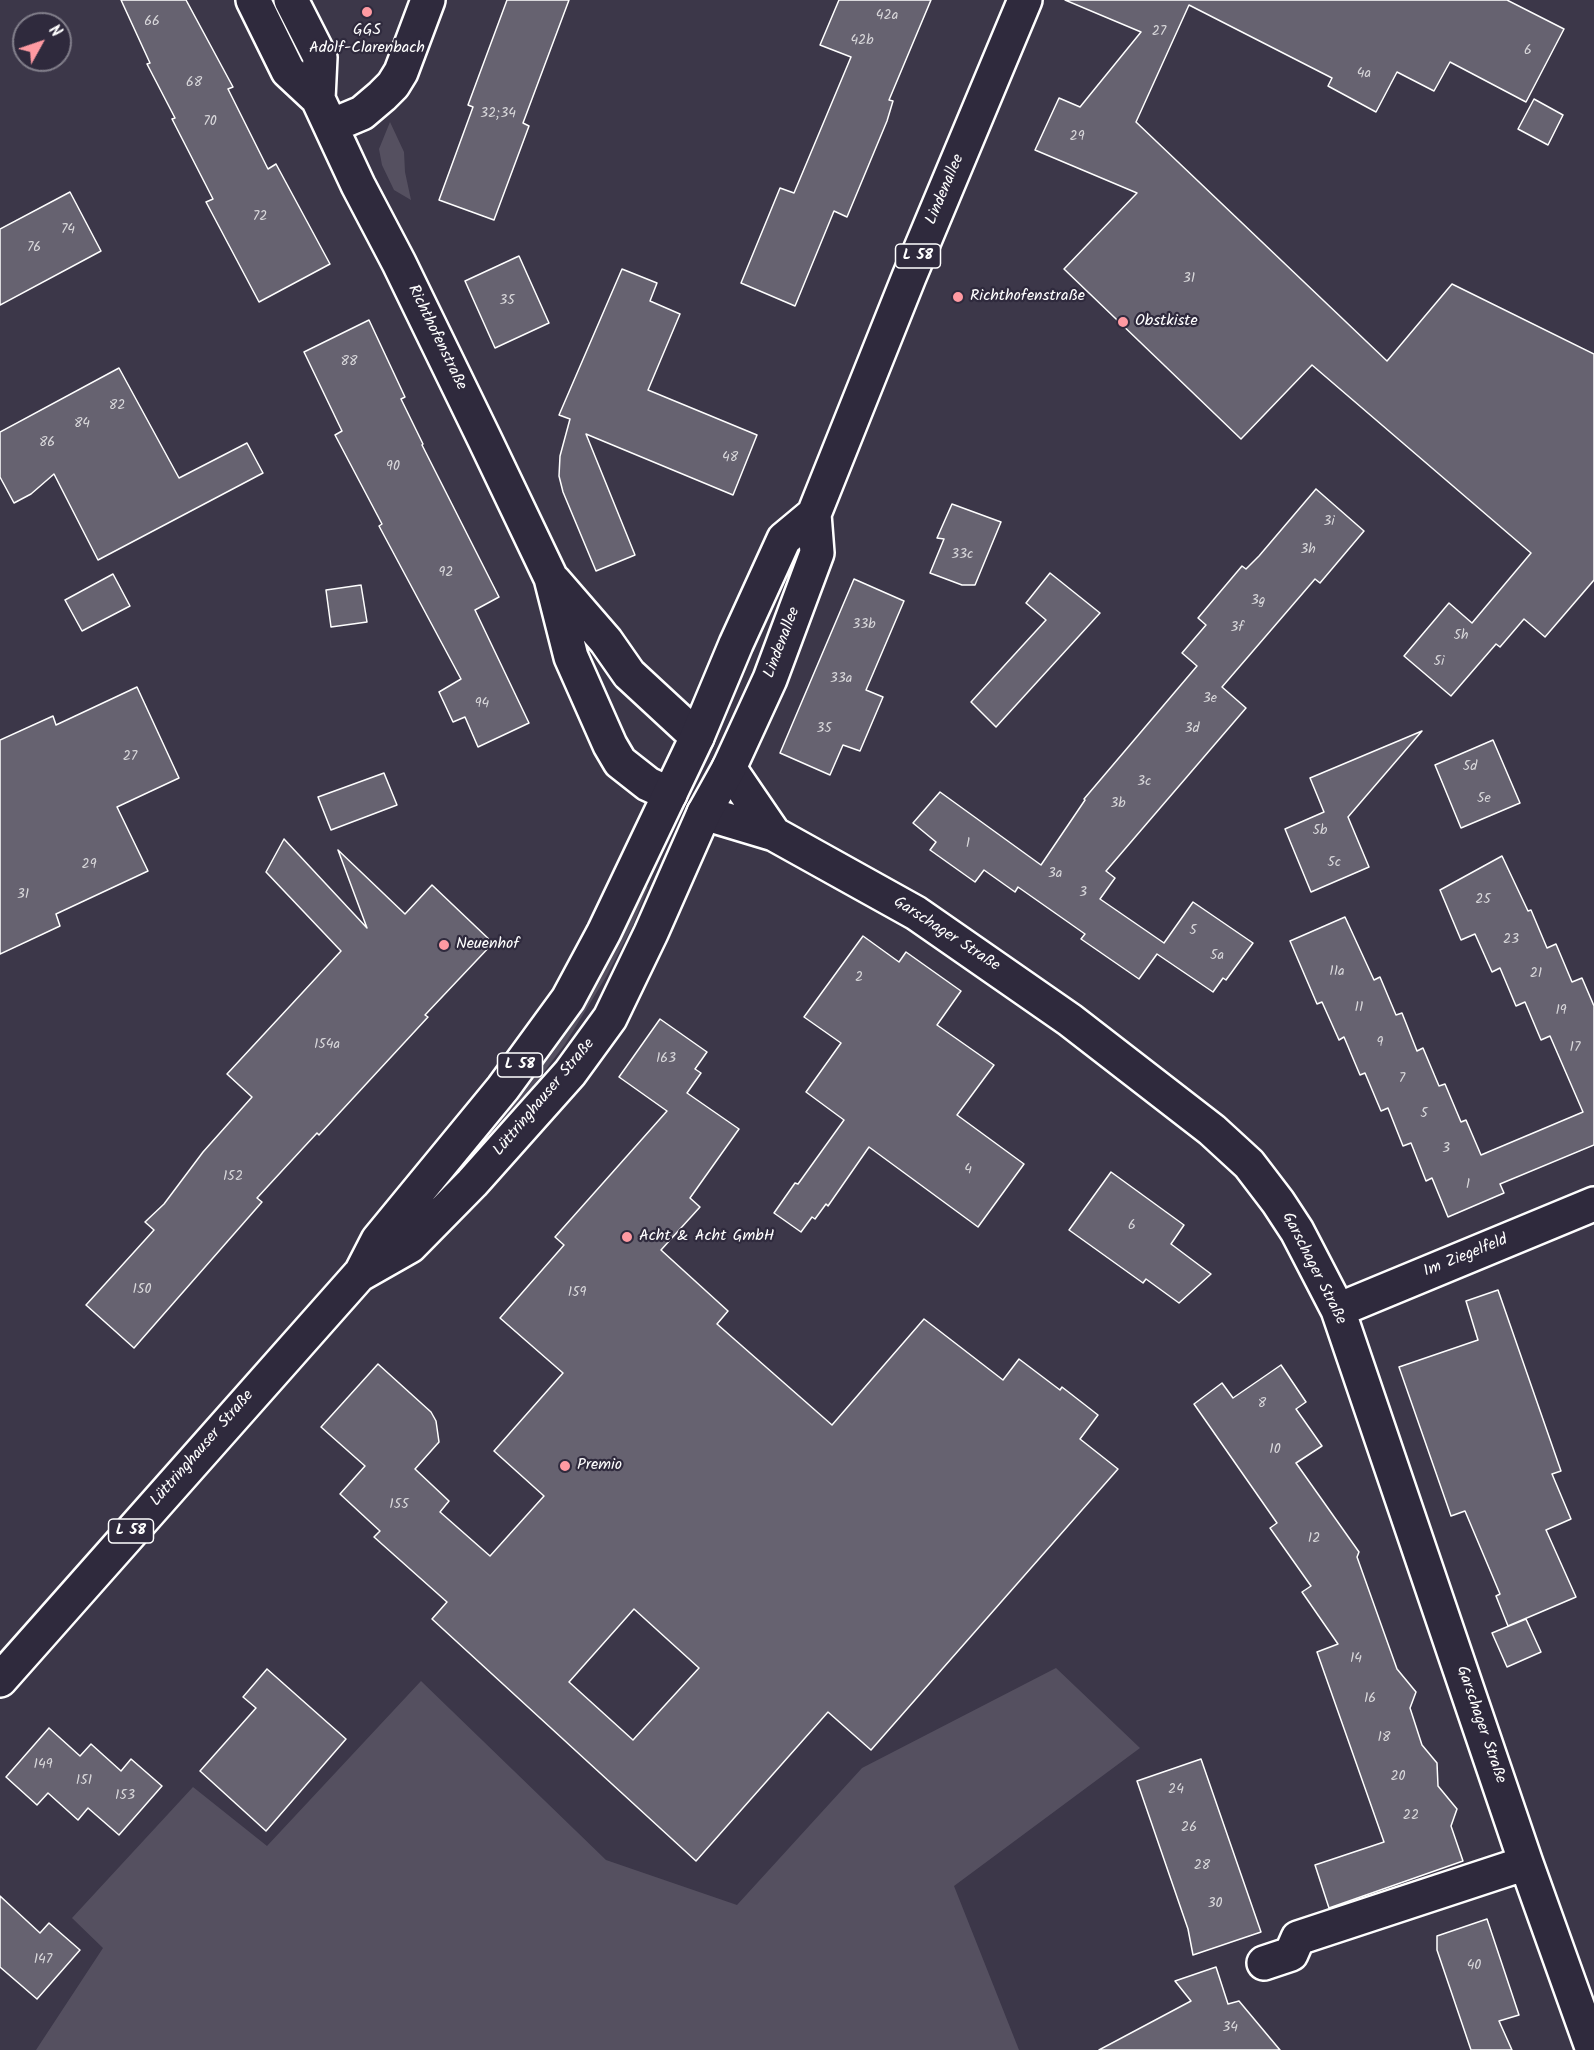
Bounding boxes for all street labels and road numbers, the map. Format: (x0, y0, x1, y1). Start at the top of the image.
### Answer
street label: Lindenallee (923, 152, 969, 228)
road number: L 58 (896, 244, 940, 268)
street label: Richthofenstraße (402, 282, 470, 394)
street label: Lindenallee (761, 605, 805, 681)
street label: Garschager Straße (889, 893, 1003, 977)
street label: Lüttringhauser Straße (490, 1035, 600, 1161)
road number: L 58 (498, 1053, 542, 1077)
street label: Garschager Straße (1276, 1210, 1350, 1328)
street label: Im Ziegelfeld (1421, 1231, 1511, 1283)
street label: Lüttringhauser Straße (147, 1387, 259, 1511)
road number: L 58 (108, 1519, 154, 1543)
street label: Garschager Straße (1451, 1664, 1509, 1786)

